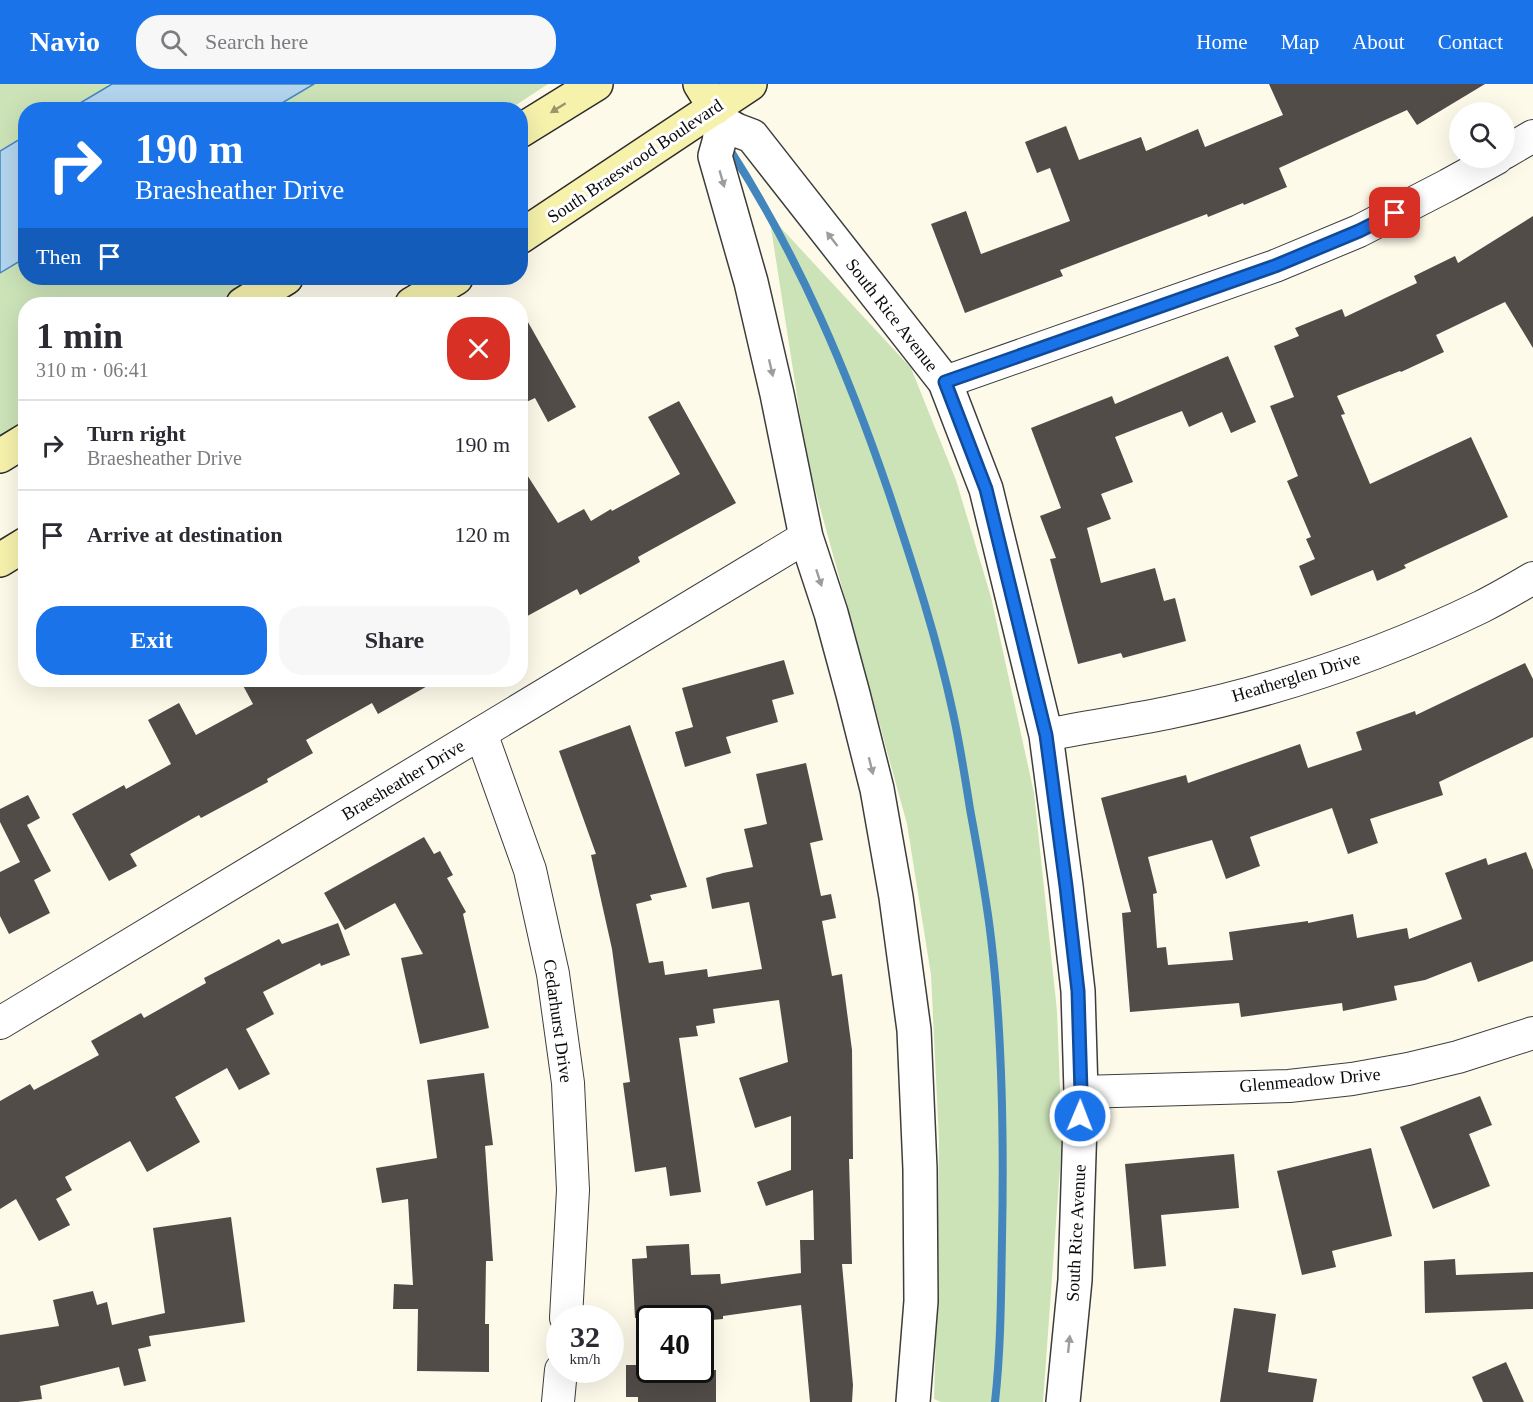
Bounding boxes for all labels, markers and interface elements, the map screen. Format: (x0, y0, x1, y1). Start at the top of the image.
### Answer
search box (136, 15, 556, 69)
text: Navio (30, 26, 100, 57)
icon: search (157, 26, 190, 59)
text: Search here (205, 29, 308, 54)
text: Home (1196, 30, 1248, 54)
text: Map (1281, 30, 1319, 54)
text: About (1352, 30, 1405, 54)
text: Contact (1438, 30, 1503, 54)
street label: South Braeswood Boulevard (544, 95, 726, 227)
one-way arrow (550, 102, 567, 113)
map controls (1449, 102, 1515, 168)
button: search (1449, 102, 1515, 168)
icon: right (36, 126, 114, 204)
text: 190 m (135, 126, 244, 172)
one-way arrow (718, 170, 727, 188)
text: Braesheather Drive (135, 175, 344, 205)
pin (1369, 187, 1420, 238)
icon: arrive (1378, 196, 1411, 229)
one-way arrow (826, 231, 839, 247)
icon: arrive (93, 240, 126, 273)
text: Then (36, 244, 81, 269)
street label: South Rice Avenue (842, 255, 942, 375)
text: 1 min (36, 316, 123, 356)
button: close (447, 317, 510, 380)
text: 310 m · 06:41 (36, 359, 149, 381)
one-way arrow (767, 359, 777, 377)
text: Turn right (87, 421, 186, 446)
icon: right (36, 429, 69, 462)
text: 190 m (454, 432, 510, 457)
text: Braesheather Drive (87, 447, 242, 469)
icon: arrive (36, 519, 69, 552)
text: Arrive at destination (87, 522, 283, 547)
text: 120 m (454, 522, 510, 547)
one-way arrow (815, 569, 825, 587)
button: Exit (36, 606, 267, 675)
button: Share (279, 606, 510, 675)
street label: Heatherglen Drive (1229, 648, 1363, 706)
street label: Braesheather Drive (338, 736, 468, 824)
one-way arrow (867, 757, 877, 775)
street label: Cedarhurst Drive (539, 958, 577, 1084)
street label: Glenmeadow Drive (1239, 1064, 1381, 1096)
position arrow (1048, 1084, 1112, 1148)
street label: South Rice Avenue (1062, 1164, 1090, 1302)
speed limit sign: 40 (636, 1305, 714, 1383)
text: 32 (570, 1320, 600, 1353)
one-way arrow (1064, 1334, 1074, 1353)
text: km/h (570, 1351, 600, 1367)

